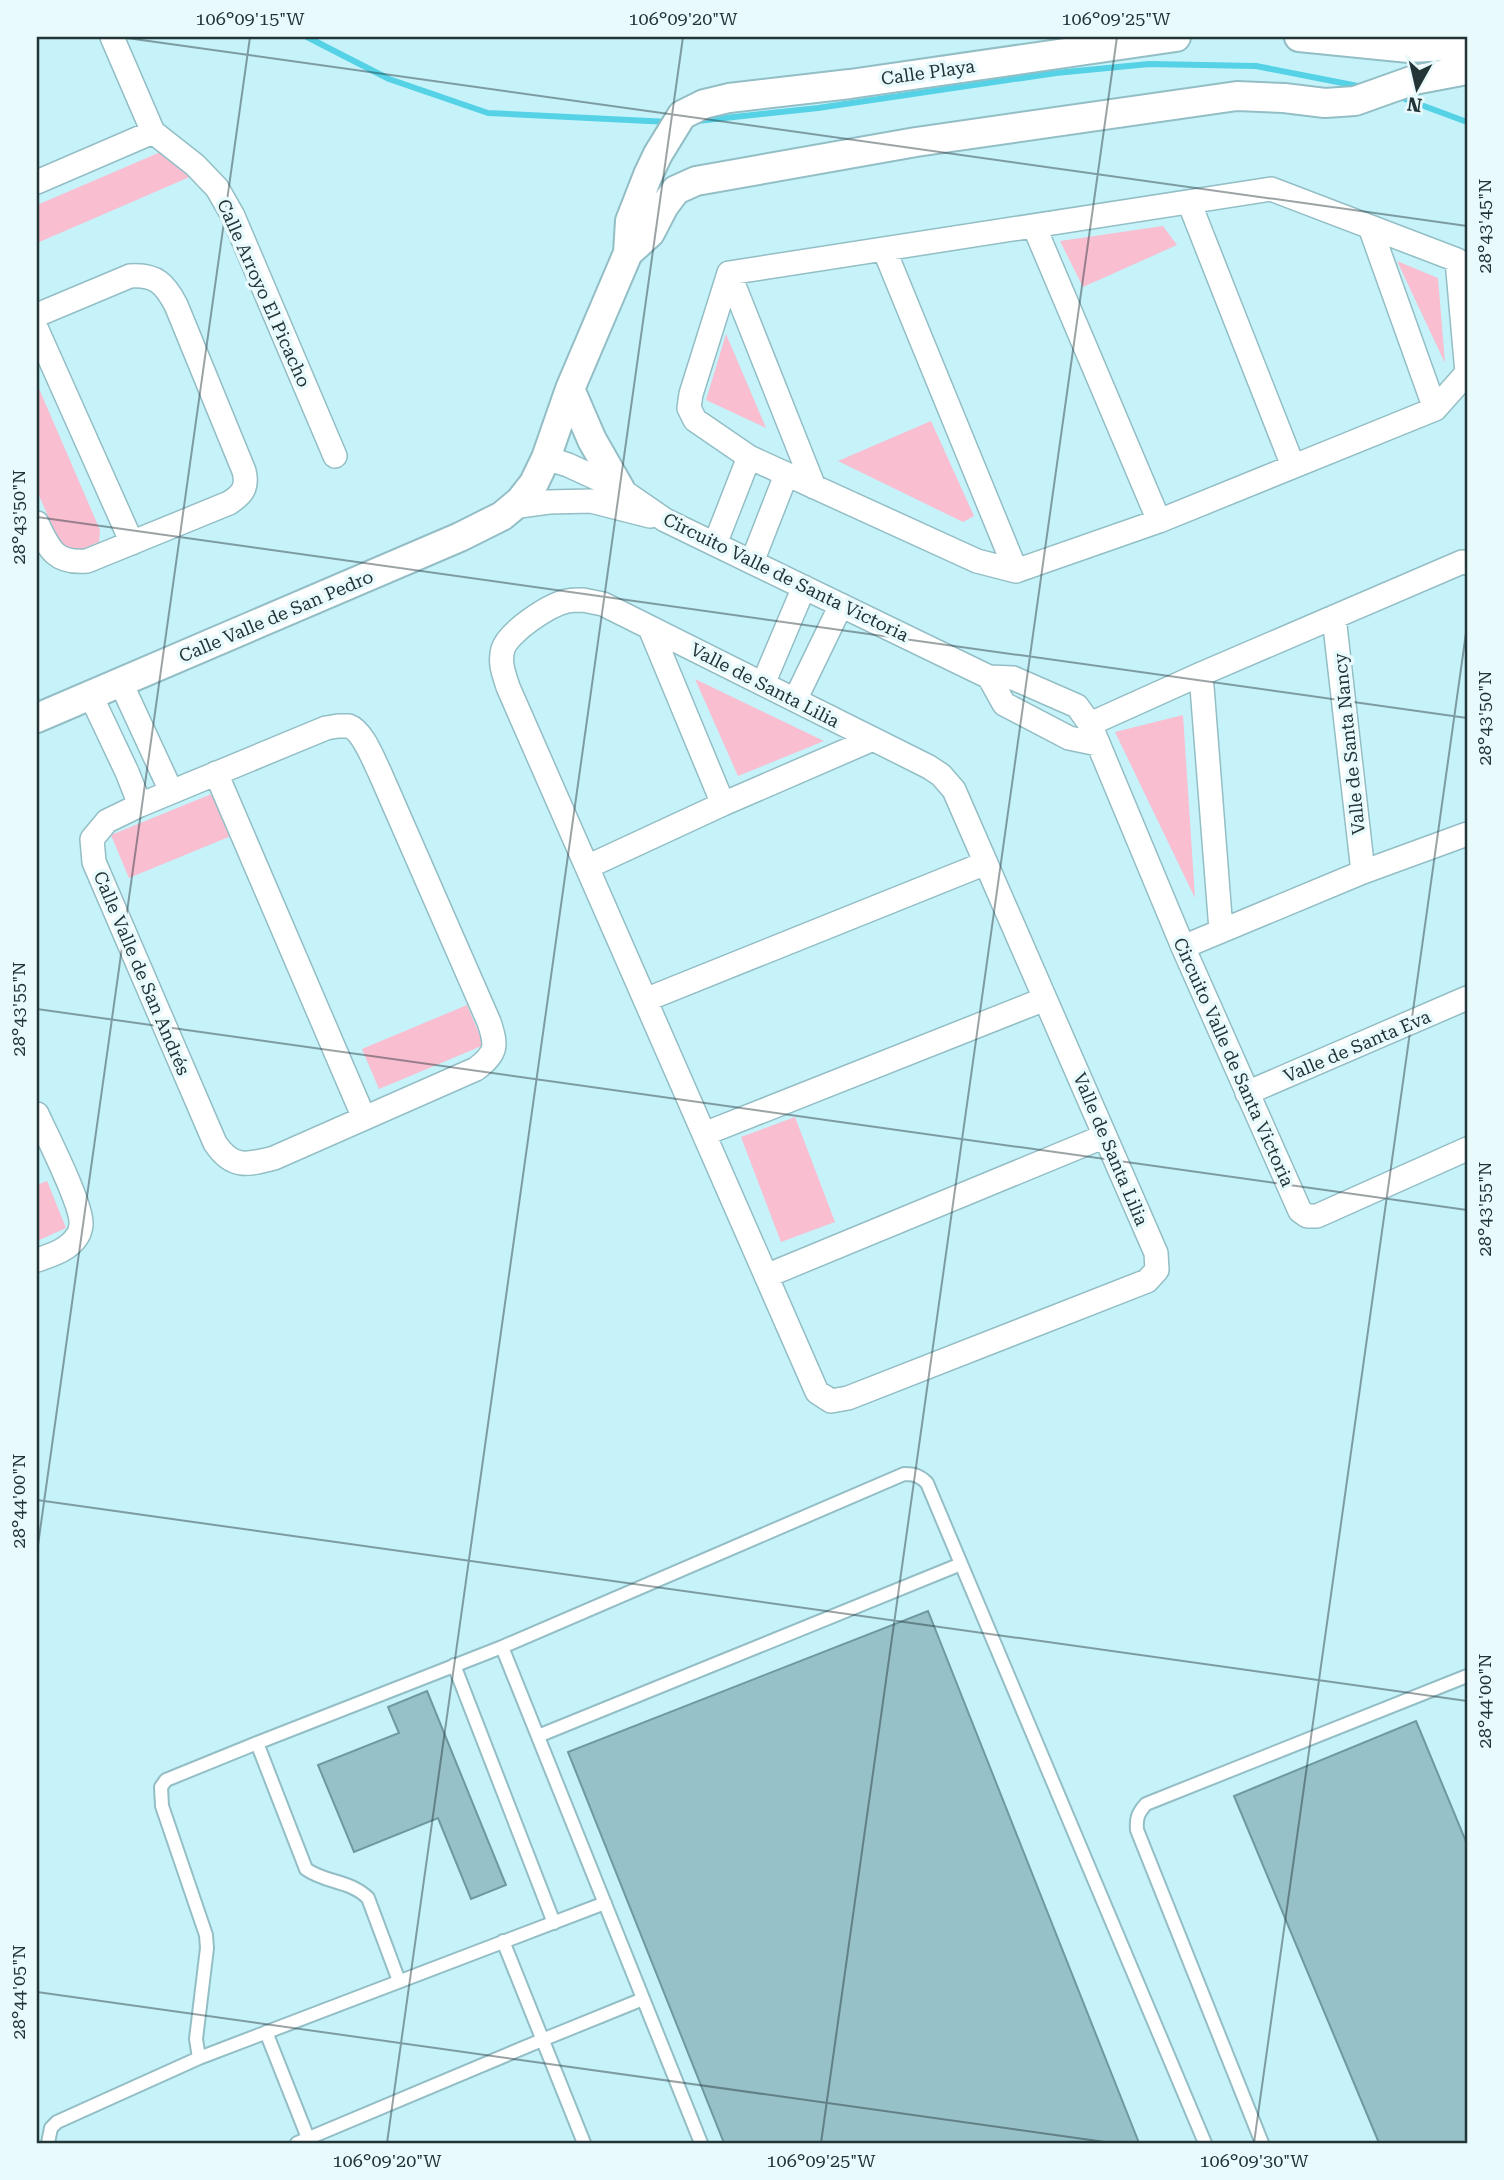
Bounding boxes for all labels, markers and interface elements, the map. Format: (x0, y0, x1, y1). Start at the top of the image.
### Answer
text: 106°09'15"W (196, 8, 305, 29)
text: 106°09'20"W (629, 8, 738, 29)
text: 106°09'25"W (1062, 8, 1171, 29)
north arrow (1382, 52, 1452, 122)
street label: Calle Playa (880, 55, 977, 89)
text: N (1405, 92, 1424, 117)
text: 28°43'45"N (1474, 179, 1495, 273)
street label: Calle Arroyo El Picacho (213, 196, 315, 390)
text: 28°43'50"N (8, 470, 29, 564)
street label: Circuito Valle de Santa Victoria (660, 508, 912, 646)
street label: Calle Valle de San Pedro (176, 565, 376, 667)
street label: Valle de Santa Lilia (687, 638, 843, 732)
street label: Valle de Santa Nancy (1329, 652, 1369, 836)
text: 28°43'50"N (1474, 671, 1495, 765)
street label: Calle Valle de San Andrés (89, 868, 195, 1078)
street label: Circuito Valle de Santa Victoria (1169, 934, 1299, 1190)
text: 28°43'55"N (8, 962, 29, 1056)
street label: Valle de Santa Eva (1280, 1005, 1434, 1086)
street label: Valle de Santa Lilia (1069, 1069, 1153, 1229)
text: 28°43'55"N (1474, 1162, 1495, 1256)
text: 28°44'00"N (8, 1454, 29, 1548)
text: 28°44'00"N (1474, 1654, 1495, 1748)
text: 28°44'05"N (8, 1945, 29, 2039)
text: 106°09'20"W (333, 2150, 442, 2171)
text: 106°09'25"W (767, 2150, 876, 2171)
text: 106°09'30"W (1200, 2150, 1309, 2171)

